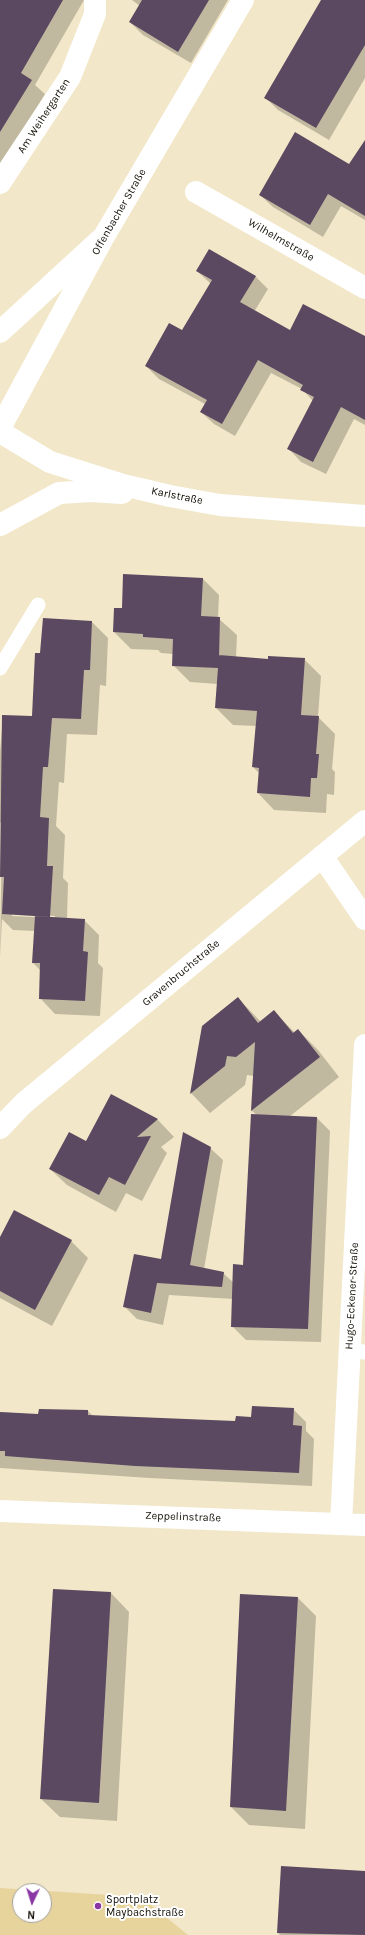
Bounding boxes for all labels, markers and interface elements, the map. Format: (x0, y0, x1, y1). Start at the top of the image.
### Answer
street label: Am Weihergarten (15, 76, 73, 156)
street label: Offenbacher Straße (89, 167, 149, 257)
street label: Wilhelmstraße (246, 216, 316, 264)
street label: Karlstraße (150, 485, 204, 507)
street label: Gravenbruchstraße (140, 937, 222, 1009)
street label: Hugo-Eckener-Straße (343, 1242, 361, 1350)
street label: Zeppelinstraße (145, 1509, 221, 1525)
north arrow (12, 1883, 52, 1923)
place label: Sportplatz Maybachstraße (106, 1893, 184, 1919)
marker: Sportplatz Maybachstraße (93, 1901, 103, 1911)
text: N (27, 1908, 36, 1921)

